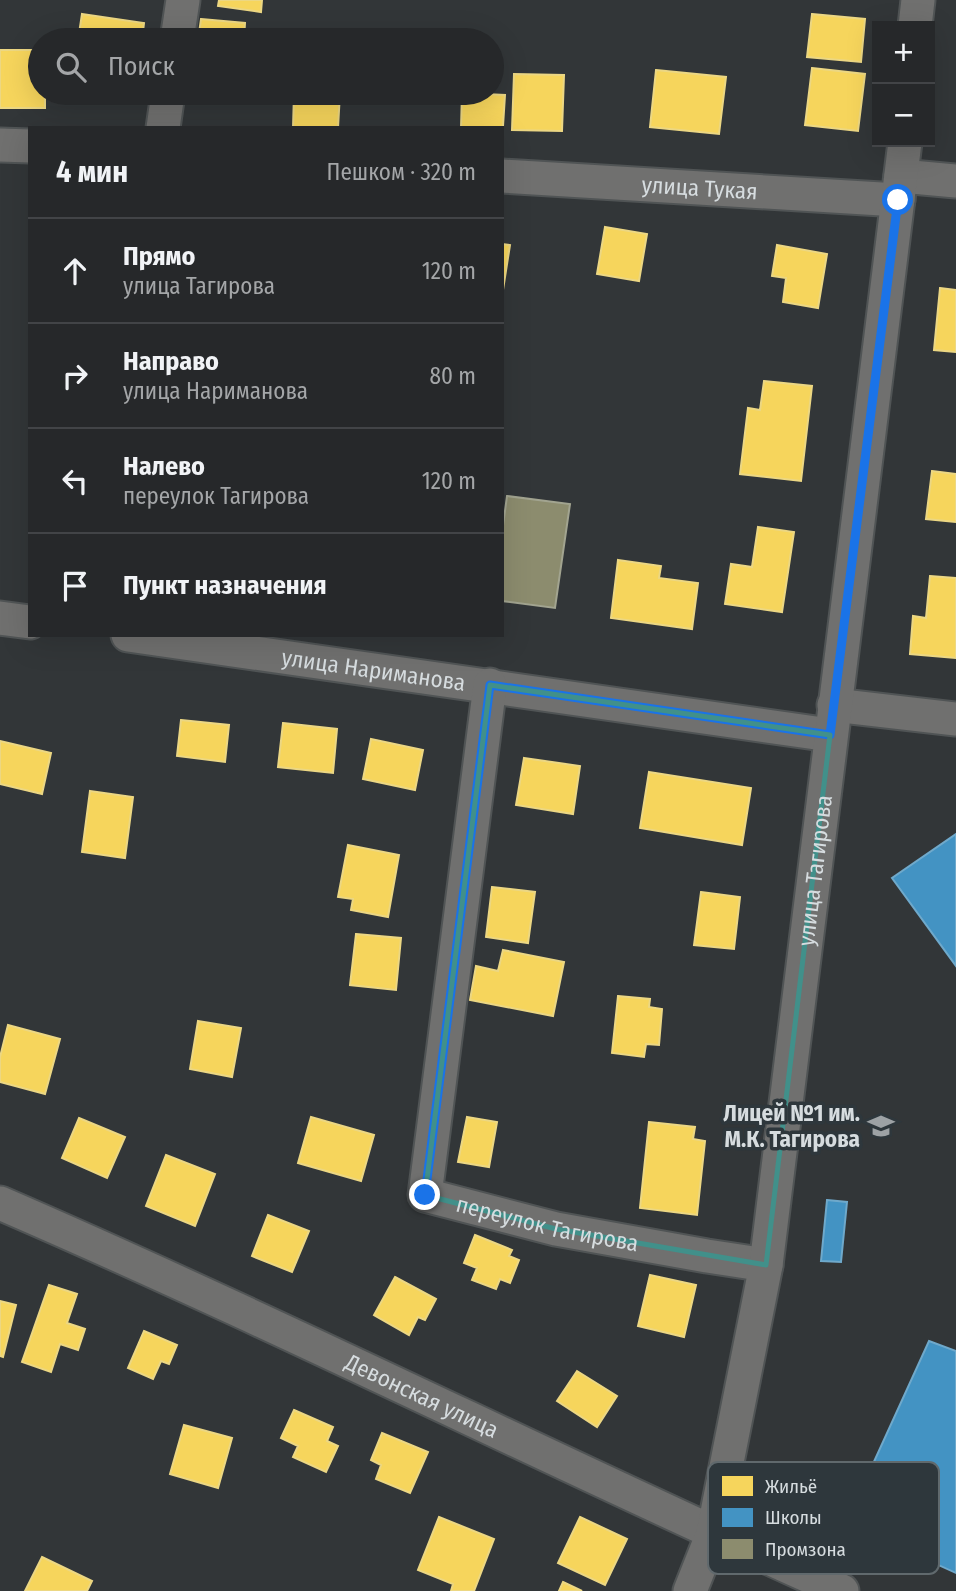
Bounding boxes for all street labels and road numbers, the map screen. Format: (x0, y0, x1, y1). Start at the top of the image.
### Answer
street label: улица Тукая (641, 170, 758, 205)
street label: улица Нариманова (280, 643, 467, 697)
street label: улица Тагирова (792, 793, 838, 948)
street label: переулок Тагирова (453, 1190, 641, 1258)
street label: Девонская улица (340, 1348, 503, 1444)

